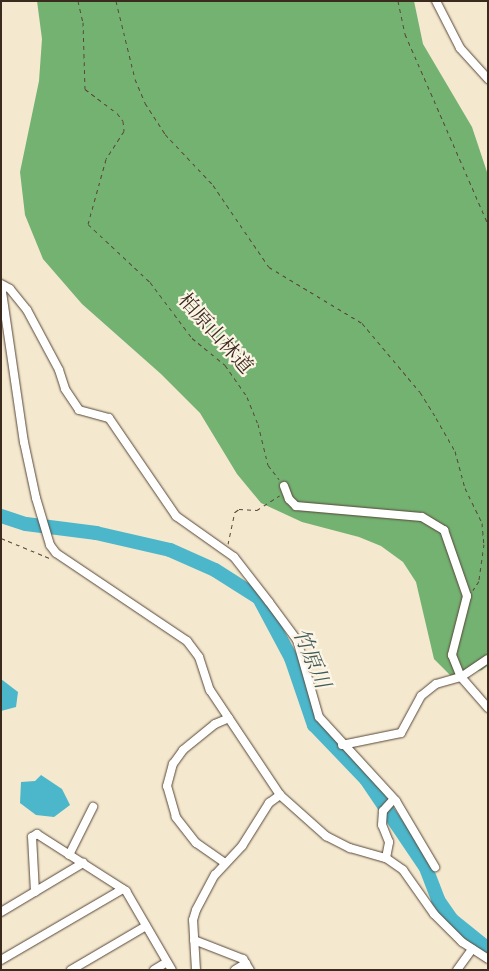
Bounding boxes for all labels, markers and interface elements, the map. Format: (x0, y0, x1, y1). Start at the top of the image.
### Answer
street label: 柏原山林道 (173, 289, 257, 379)
water label: 竹原川 (286, 625, 334, 693)

